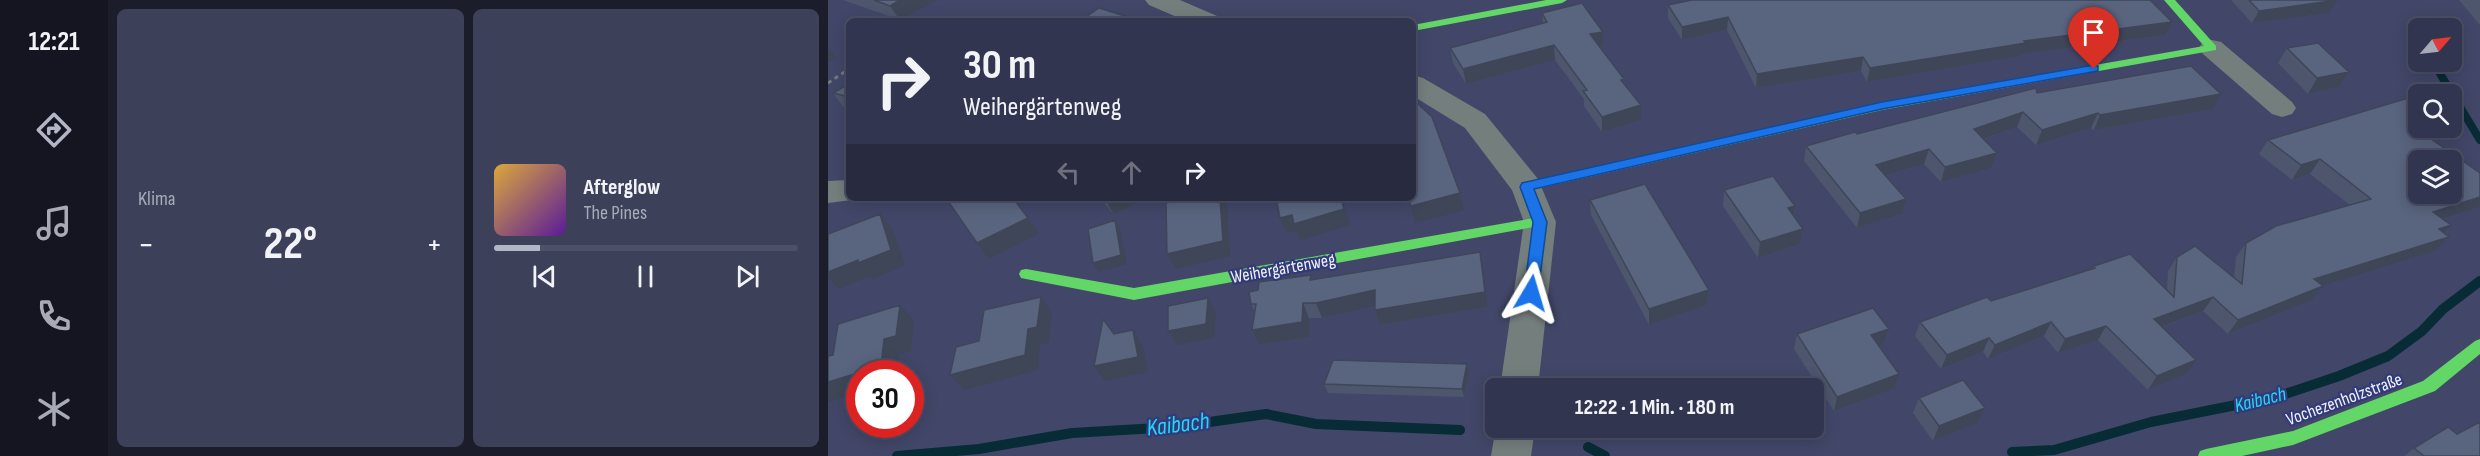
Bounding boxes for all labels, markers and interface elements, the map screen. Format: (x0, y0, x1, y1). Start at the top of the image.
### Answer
pin (2068, 7, 2119, 69)
icon: arrive (2077, 16, 2110, 49)
north arrow (2408, 18, 2462, 72)
map controls (2408, 18, 2462, 204)
text: 12:21 (28, 26, 80, 58)
text: 30 m (963, 40, 1036, 91)
icon: right (864, 42, 942, 120)
button: search (2408, 84, 2462, 138)
text: Weihergärtenweg (963, 91, 1121, 123)
icon: directions (33, 109, 75, 151)
button: layers (2408, 150, 2462, 204)
icon: left (1052, 156, 1085, 189)
icon: ahead (1115, 156, 1148, 189)
icon: right (1178, 156, 1211, 189)
text: Afterglow (584, 174, 660, 201)
text: Klima (138, 187, 176, 211)
text: The Pines (584, 201, 647, 225)
icon: music (33, 202, 75, 244)
text: 22° (263, 217, 317, 272)
text: − (138, 225, 154, 265)
text: + (426, 225, 442, 265)
street label: Weihergärtenweg (1229, 249, 1337, 288)
icon: previous (528, 260, 561, 293)
icon: pause (629, 260, 662, 293)
icon: next (731, 260, 764, 293)
position arrow (1499, 261, 1563, 325)
icon: phone (33, 295, 75, 337)
speed limit sign: 30 (846, 360, 924, 438)
street label: Vochezenholzstraße (2283, 369, 2405, 430)
water label: Kaibach (2232, 382, 2289, 418)
icon: climate (33, 388, 75, 430)
text: 12:22 · 1 Min. · 180 m (1575, 394, 1734, 421)
water label: Kaibach (1145, 406, 1211, 443)

